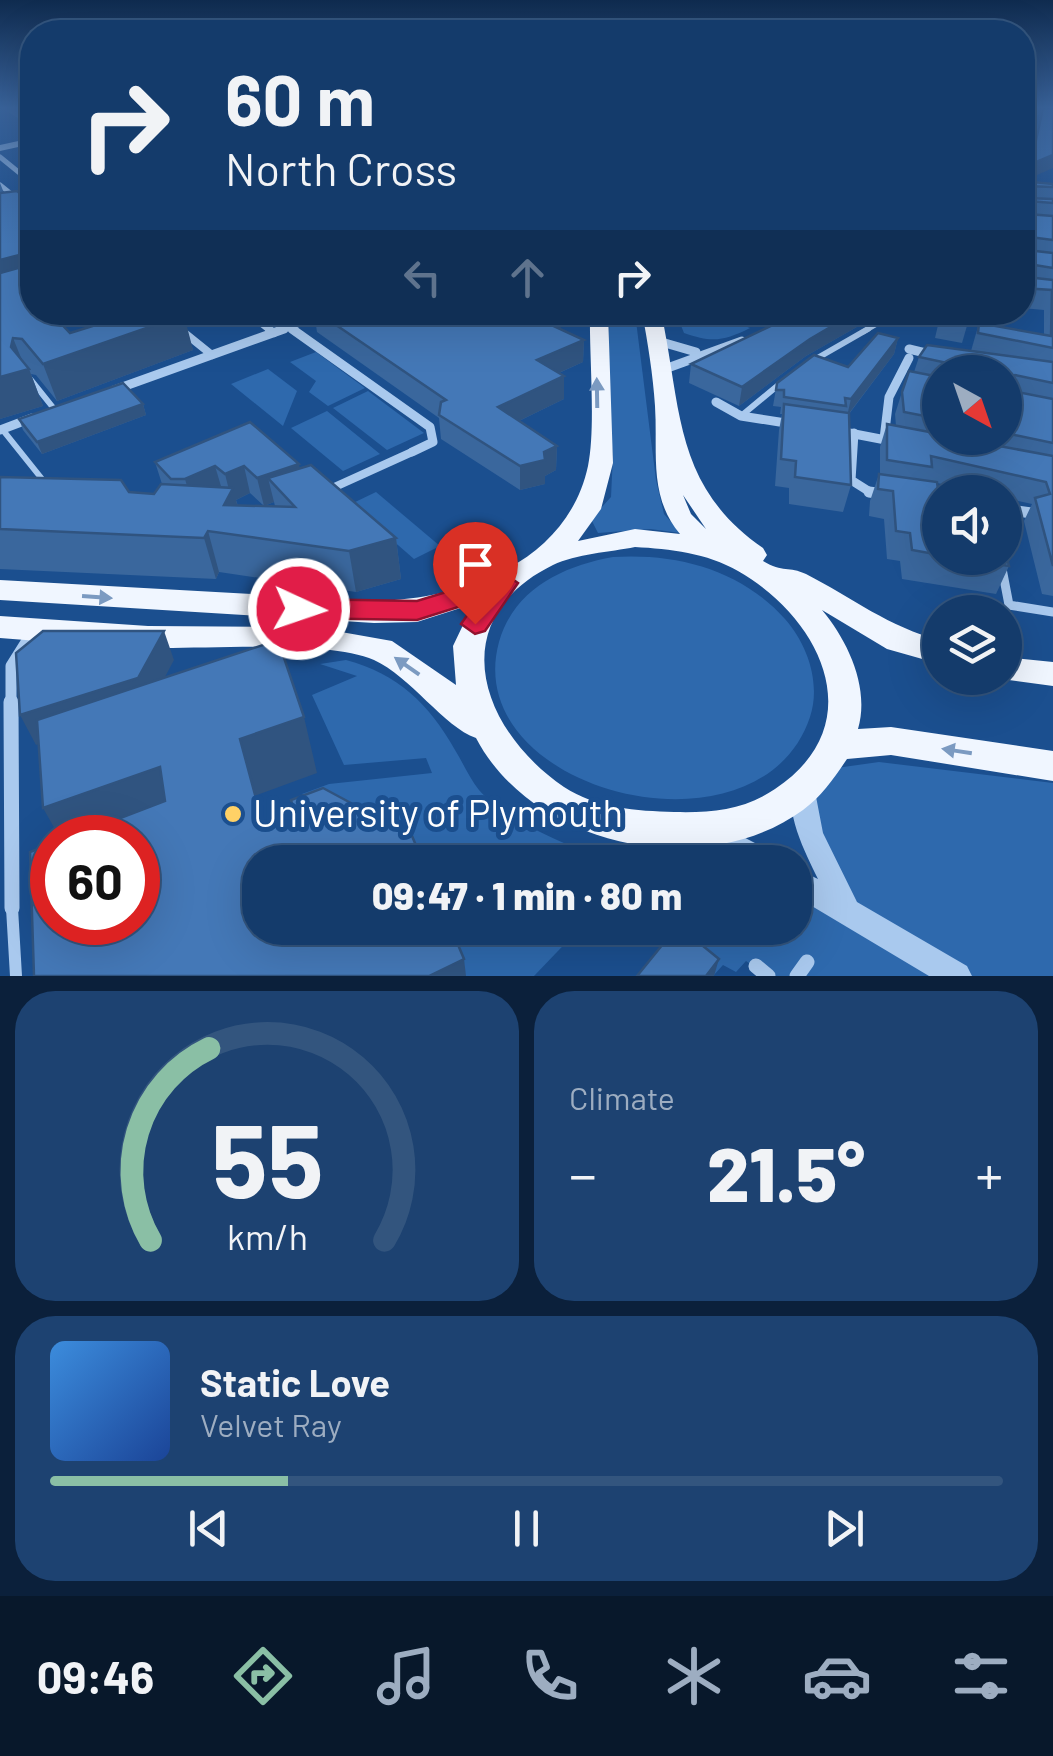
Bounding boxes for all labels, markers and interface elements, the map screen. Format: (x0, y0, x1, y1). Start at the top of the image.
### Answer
text: 60 m (225, 56, 375, 140)
icon: right (60, 60, 190, 190)
text: North Cross (225, 141, 457, 195)
icon: left (395, 250, 450, 305)
icon: ahead (500, 250, 555, 305)
icon: right (605, 250, 660, 305)
north arrow (922, 355, 1022, 455)
map controls (922, 355, 1022, 695)
one-way arrow (588, 376, 604, 408)
button: sound (922, 475, 1022, 575)
pin (433, 522, 518, 625)
icon: arrive (448, 537, 503, 592)
position arrow (247, 557, 351, 661)
one-way arrow (82, 589, 114, 605)
button: layers (922, 595, 1022, 695)
one-way arrow (394, 657, 420, 676)
one-way arrow (940, 743, 972, 759)
place label: University of Plymouth (253, 789, 623, 835)
marker: University of Plymouth (222, 803, 244, 825)
speed limit sign: 60 (30, 815, 160, 945)
text: 09:47 · 1 min · 80 m (372, 872, 682, 918)
text: Climate (569, 1078, 675, 1116)
text: 55 (211, 1094, 323, 1219)
text: 21.5° (707, 1127, 865, 1217)
text: − (569, 1140, 597, 1206)
text: + (975, 1140, 1003, 1206)
text: km/h (227, 1214, 307, 1257)
text: Static Love (200, 1359, 390, 1405)
text: Velvet Ray (200, 1405, 342, 1443)
icon: previous (181, 1501, 236, 1556)
icon: pause (499, 1501, 554, 1556)
icon: next (817, 1501, 872, 1556)
icon: directions (228, 1641, 298, 1711)
icon: music (371, 1641, 441, 1711)
icon: phone (515, 1641, 585, 1711)
icon: climate (659, 1641, 729, 1711)
icon: car (802, 1641, 872, 1711)
icon: filters (946, 1641, 1016, 1711)
text: 09:46 (37, 1649, 154, 1703)

